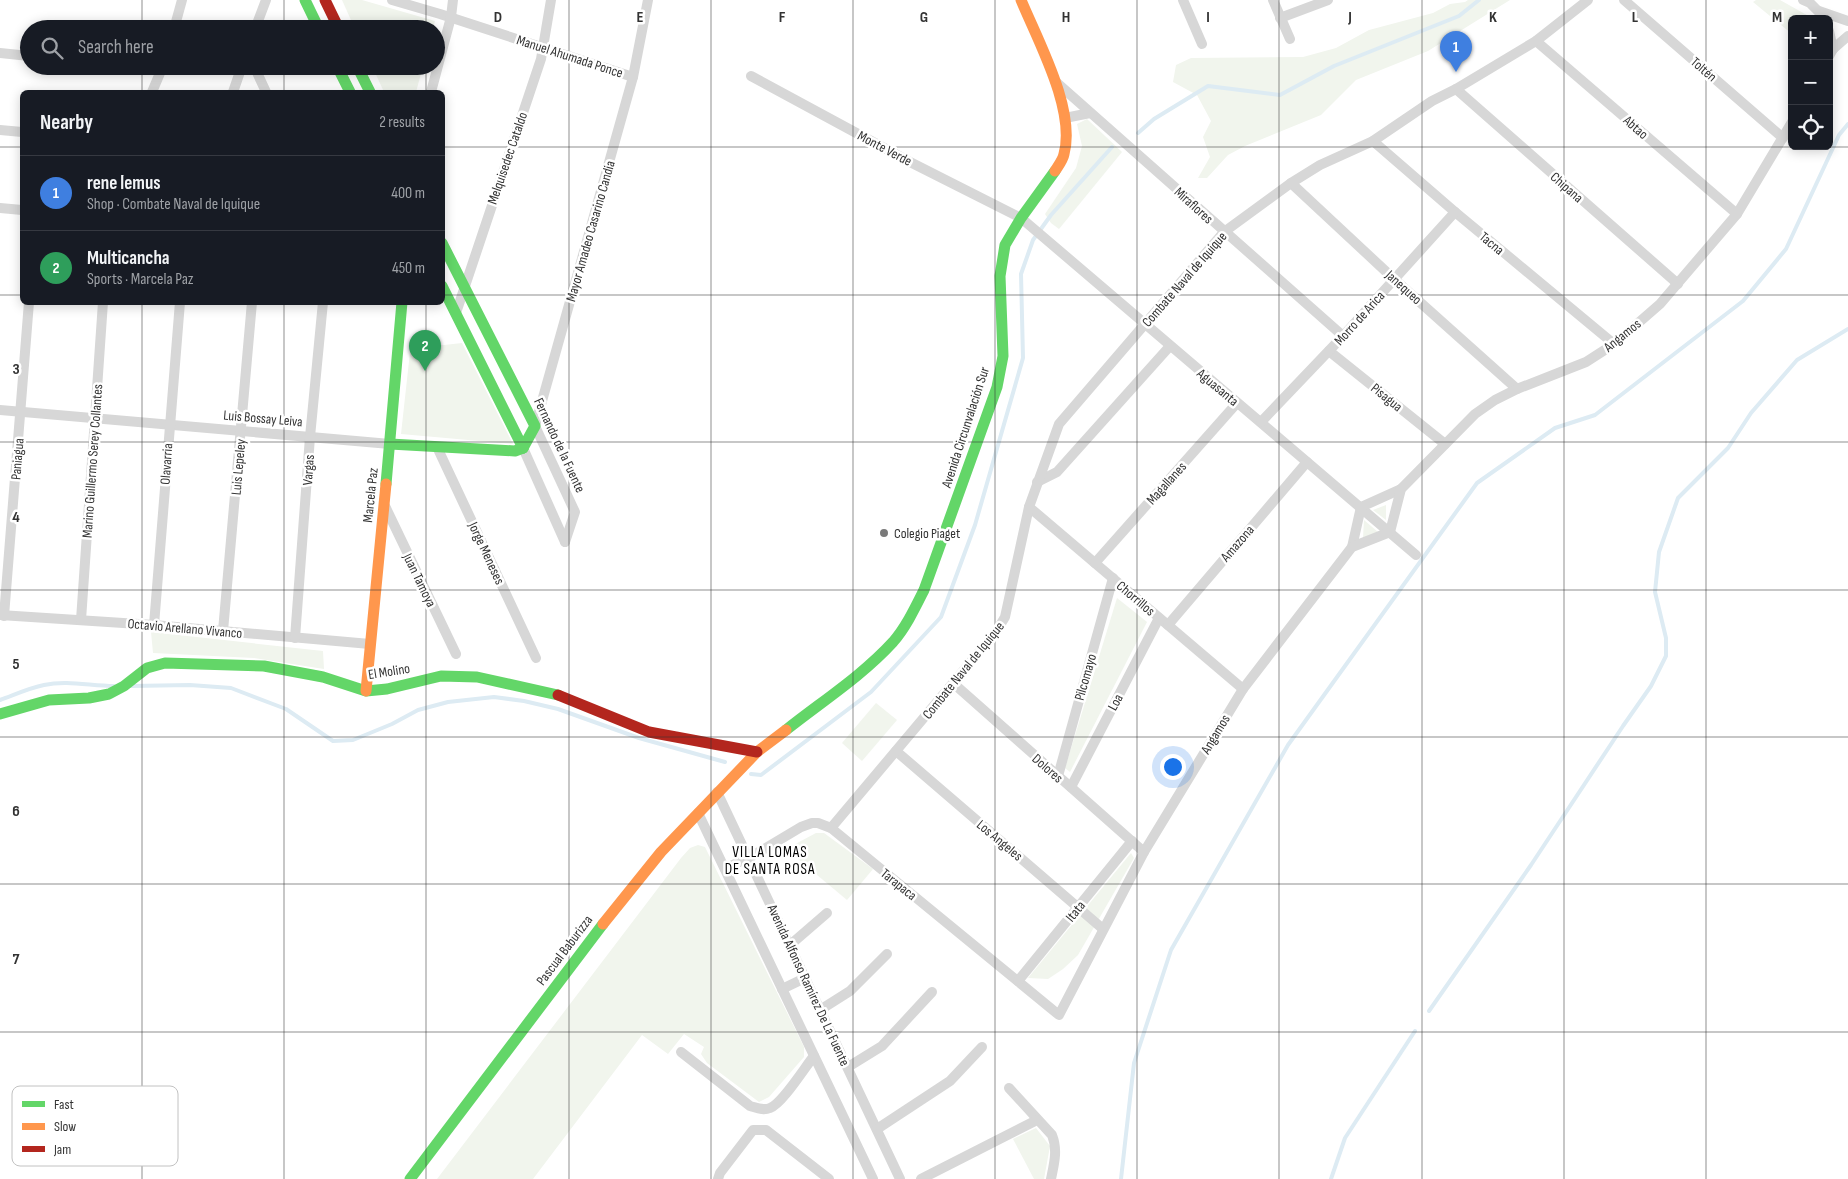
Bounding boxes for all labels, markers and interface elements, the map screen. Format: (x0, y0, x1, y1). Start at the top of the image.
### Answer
text: D (494, 8, 502, 27)
text: E (637, 8, 644, 27)
text: F (779, 8, 786, 27)
text: G (920, 8, 928, 27)
text: H (1062, 8, 1070, 27)
text: I (1206, 8, 1210, 27)
text: J (1347, 8, 1352, 27)
text: K (1489, 8, 1497, 27)
text: L (1632, 8, 1639, 27)
text: M (1772, 8, 1782, 27)
map controls (1788, 15, 1833, 150)
button: + (1788, 15, 1833, 60)
search box (20, 20, 445, 75)
street label: Manuel Ahumada Ponce (515, 31, 625, 82)
pin: 1 (1440, 31, 1472, 72)
icon: search (38, 34, 66, 62)
text: Search here (78, 36, 154, 59)
street label: Toltén (1687, 53, 1720, 85)
button: − (1788, 60, 1833, 105)
button: locate (1788, 105, 1833, 150)
text: Nearby (40, 110, 93, 135)
street label: Melquisedec Cataldo (484, 110, 531, 207)
street label: Abtao (1619, 111, 1652, 143)
text: 2 results (379, 113, 425, 132)
street label: Monte Verde (855, 127, 915, 170)
street label: Mayor Amadeo Casarino Candia (562, 159, 619, 304)
street label: Chipana (1547, 169, 1587, 206)
text: rene lemus (87, 172, 160, 195)
text: 1 (53, 184, 59, 203)
text: 400 m (391, 184, 425, 203)
street label: Miraflores (1171, 184, 1217, 227)
text: Shop · Combate Naval de Iquique (87, 195, 260, 214)
street label: Combate Naval de Iquique (1138, 228, 1230, 330)
street label: Tacna (1476, 228, 1508, 259)
text: Multicancha (87, 247, 170, 270)
text: 2 (52, 259, 60, 278)
text: 450 m (392, 259, 425, 278)
street label: Janequeo (1381, 266, 1425, 308)
text: Sports · Marcela Paz (87, 270, 194, 289)
street label: Morro de Arica (1331, 288, 1388, 349)
street label: Angamos (1600, 315, 1644, 356)
pin: 2 (409, 330, 441, 371)
text: 3 (12, 360, 20, 379)
street label: Aguasanta (1193, 364, 1242, 410)
street label: Avenida Circunvalación Sur (938, 365, 993, 491)
street label: Pisagua (1367, 380, 1406, 415)
street label: Marino Guillermo Serey Collantes (79, 383, 106, 539)
street label: Fernando de la Fuente (530, 395, 589, 495)
street label: Luis Bossay Leiva (223, 407, 303, 430)
street label: Paniagua (7, 437, 28, 481)
street label: Luis Lepeley (228, 438, 249, 496)
street label: Olavarria (157, 443, 176, 485)
street label: Vargas (299, 454, 318, 486)
street label: Magallanes (1143, 458, 1190, 508)
street label: Marcela Paz (359, 467, 382, 523)
text: 4 (12, 508, 20, 527)
street label: Jorge Meneses (464, 518, 508, 587)
street label: Amazona (1216, 522, 1258, 566)
place label: Colegio Piaget (894, 525, 960, 542)
marker: Colegio Piaget (878, 527, 890, 539)
street label: Juan Tamoya (399, 550, 440, 610)
street label: Chorrillos (1113, 577, 1158, 619)
street label: Octavio Arellano Vivanco (127, 615, 243, 642)
street label: Combate Naval de Iquique (919, 618, 1008, 723)
street label: Pilcomayo (1071, 652, 1100, 702)
text: 5 (12, 655, 20, 674)
street label: El Molino (367, 660, 411, 683)
street label: Loa (1104, 691, 1127, 713)
street label: Angamos (1197, 712, 1234, 758)
street label: Dolores (1029, 750, 1067, 786)
your location (1160, 754, 1186, 780)
text: 6 (12, 802, 20, 821)
street label: Los Angeles (973, 816, 1026, 864)
district label: VILLA LOMAS DE SANTA ROSA (725, 843, 815, 879)
street label: Tarapaca (877, 865, 920, 904)
street label: Itata (1062, 897, 1089, 925)
street label: Avenida Alfonso Ramírez De La Fuente (763, 901, 854, 1069)
street label: Pascual Baburizza (533, 912, 596, 989)
text: 7 (13, 950, 20, 969)
legend (12, 1086, 178, 1166)
text: Fast (54, 1096, 74, 1113)
text: Slow (54, 1118, 76, 1135)
text: Jam (53, 1141, 71, 1158)

